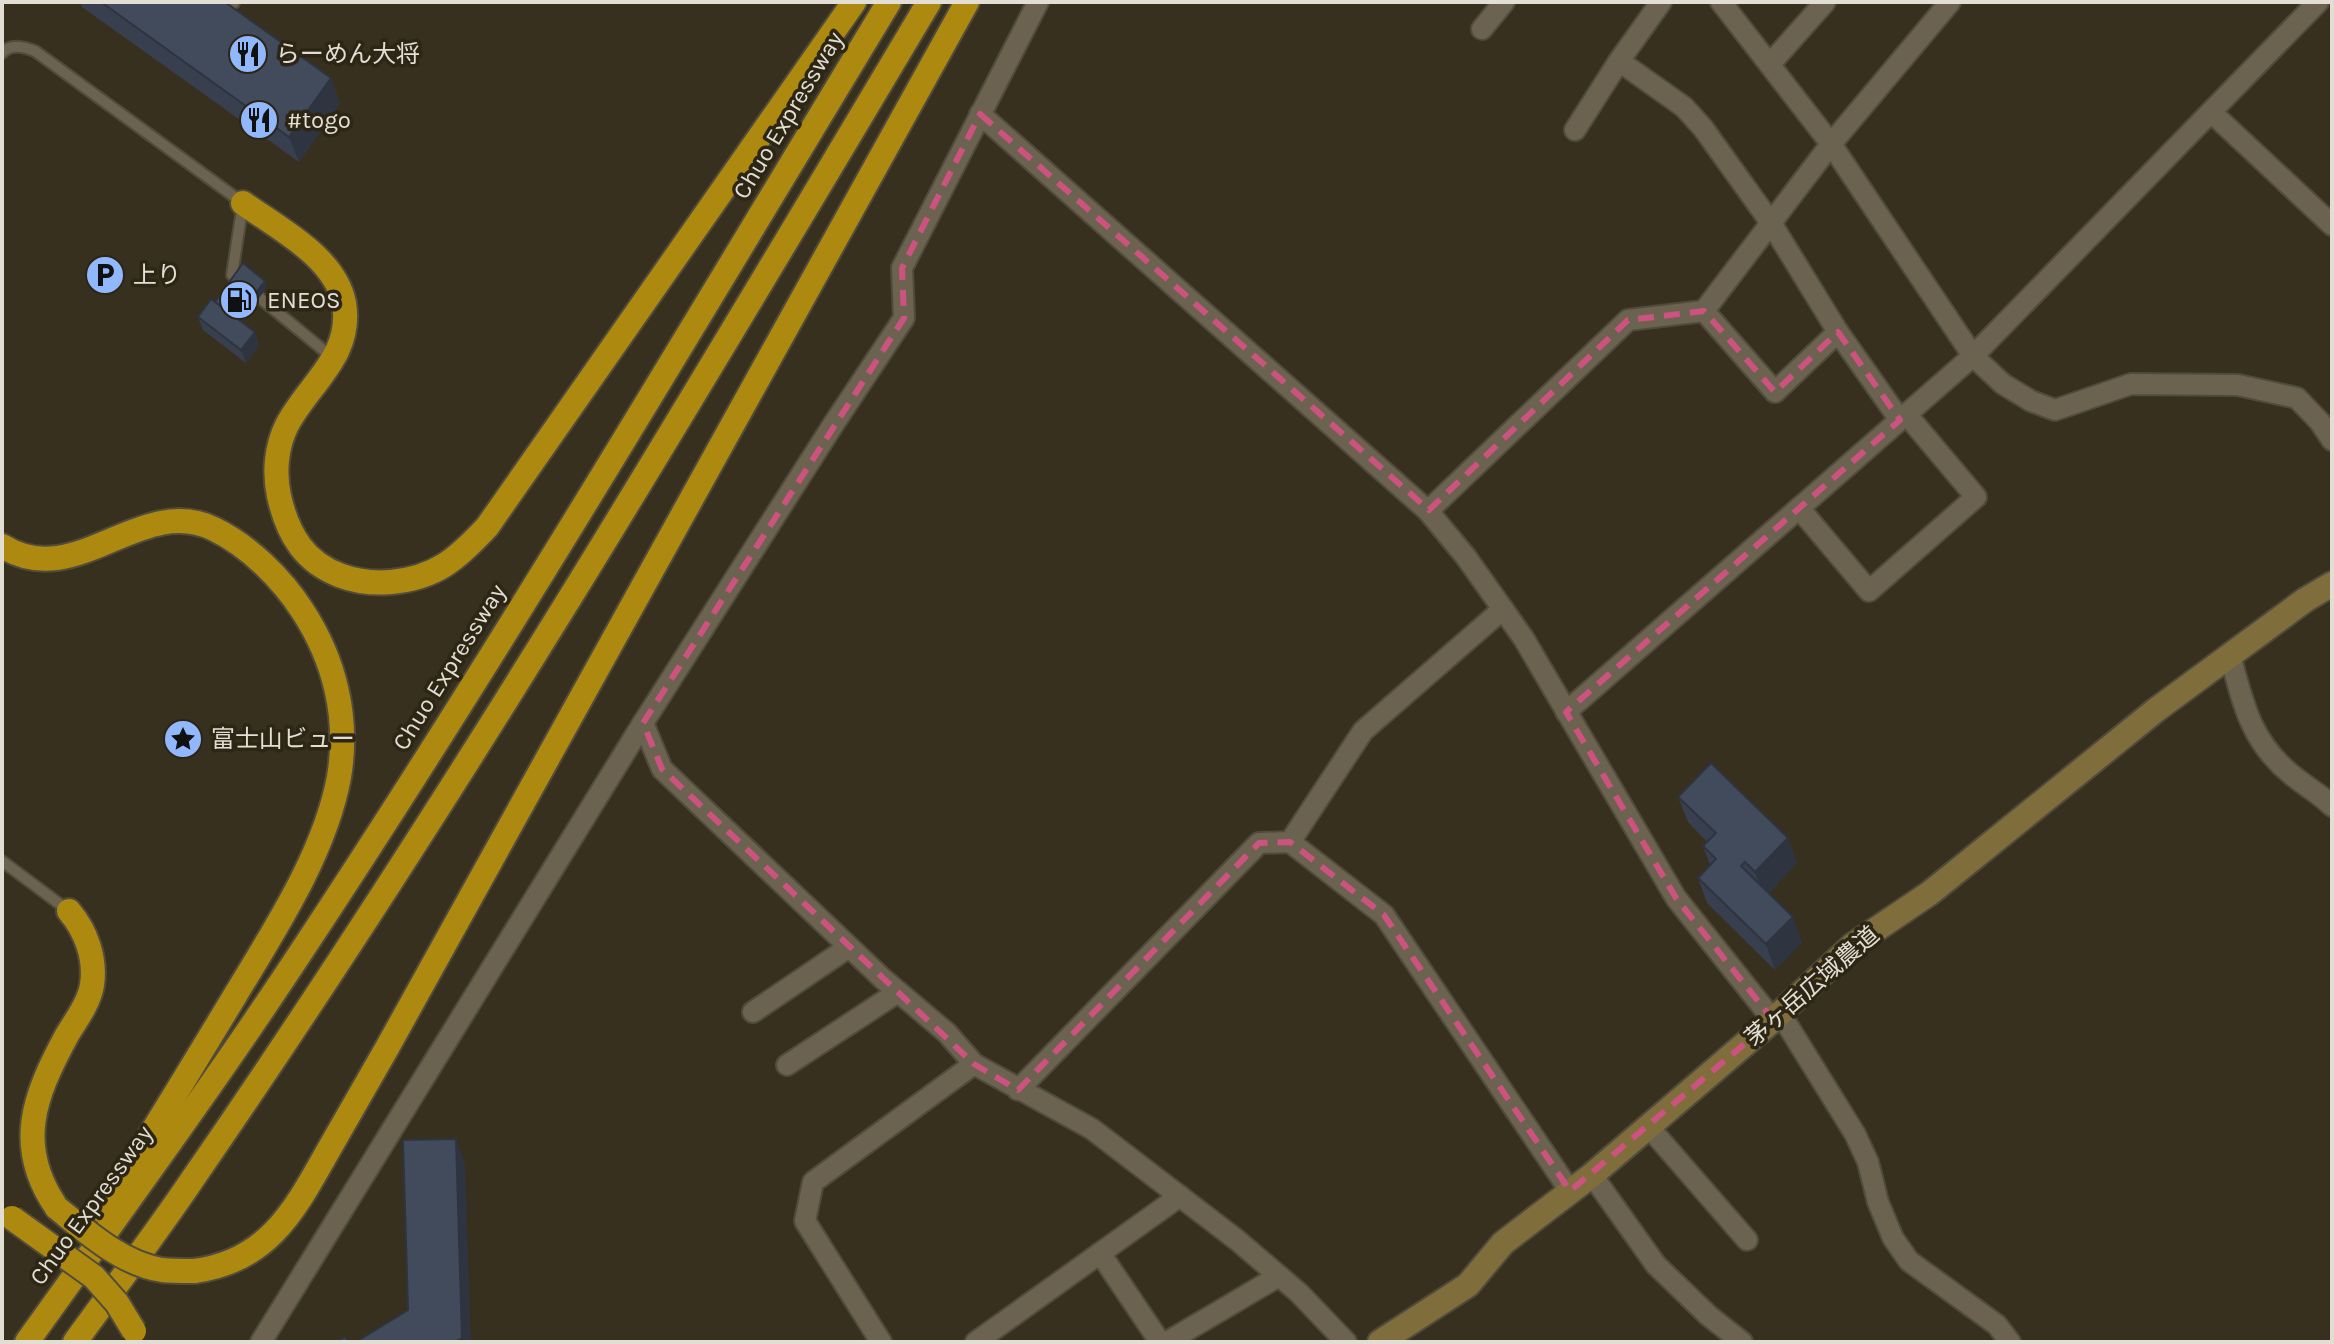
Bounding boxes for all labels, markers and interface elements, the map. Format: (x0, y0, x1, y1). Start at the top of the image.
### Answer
street label: Chuo Expressway (727, 26, 849, 204)
restaurant icon: らーめん大将 (227, 33, 269, 75)
place label: らーめん大将 (276, 40, 420, 68)
restaurant icon: #togo (238, 99, 280, 141)
place label: #togo (287, 106, 351, 134)
parking icon: 上り (84, 254, 126, 296)
place label: 上り (133, 261, 181, 289)
fuel station icon: ENEOS (218, 279, 260, 321)
place label: ENEOS (267, 286, 340, 314)
street label: Chuo Expressway (387, 579, 511, 755)
place icon: 富士山ビュー (162, 718, 204, 760)
place label: 富士山ビュー (211, 725, 355, 753)
street label: 茅ヶ岳広域農道 (1739, 920, 1885, 1052)
street label: Chuo Expressway (24, 1120, 158, 1290)

